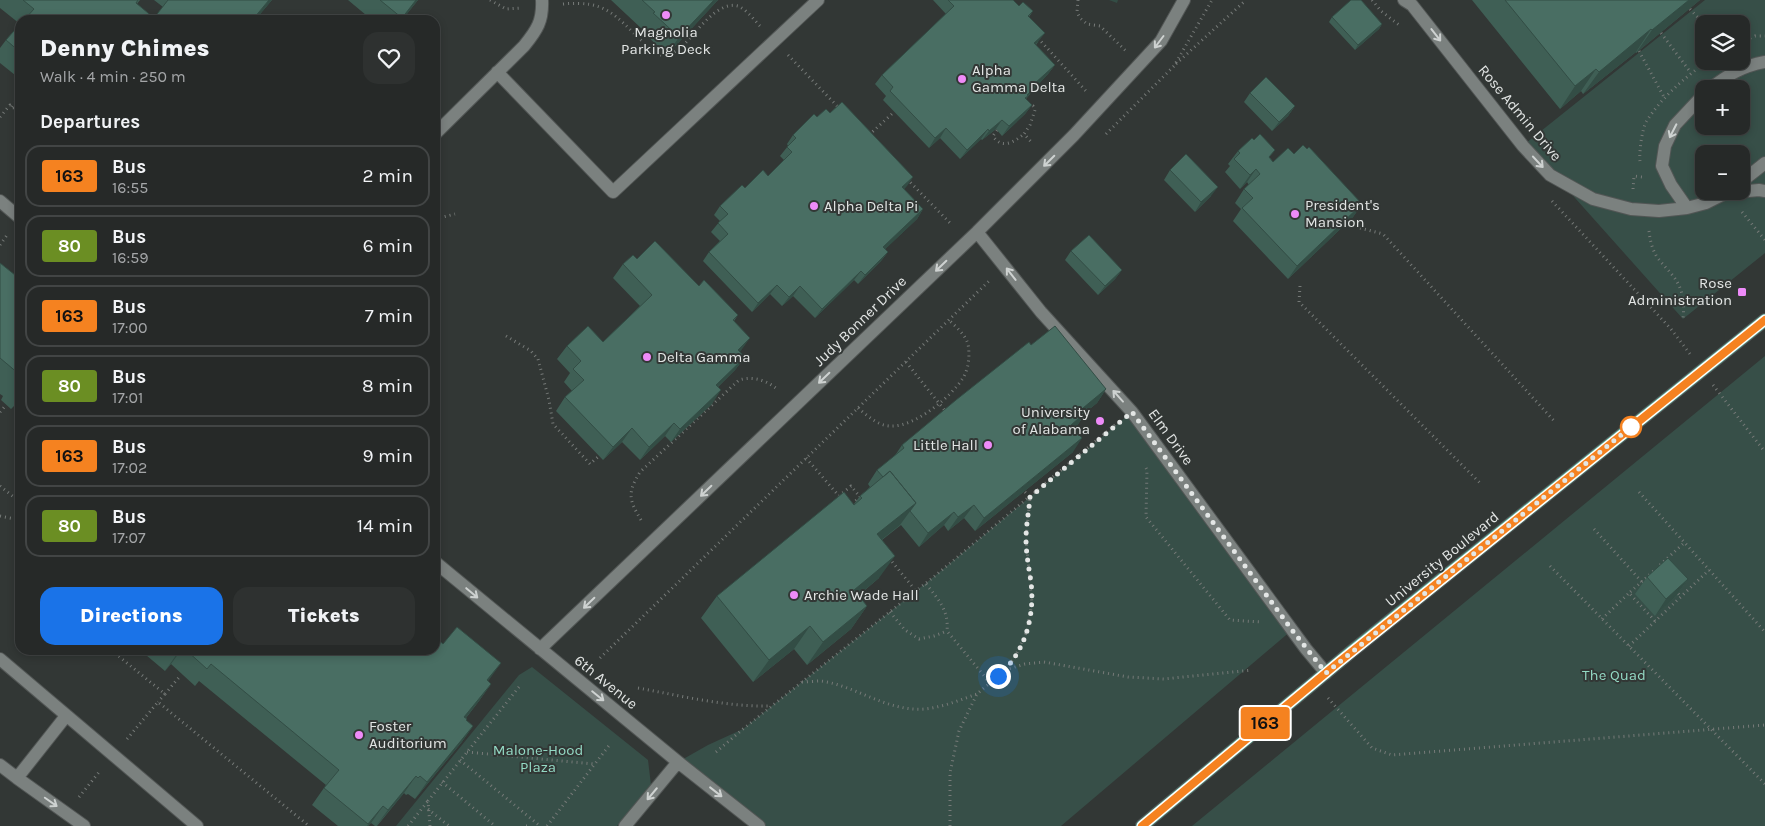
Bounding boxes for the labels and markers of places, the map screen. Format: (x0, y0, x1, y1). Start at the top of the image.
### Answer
marker: Magnolia Parking Deck (660, 9, 672, 21)
place label: Magnolia Parking Deck (621, 23, 711, 58)
place label: Alpha Gamma Delta (972, 61, 1066, 96)
marker: Alpha Gamma Delta (956, 73, 968, 85)
place label: President's Mansion (1305, 196, 1380, 231)
place label: Alpha Delta Pi (824, 197, 919, 215)
marker: Alpha Delta Pi (808, 200, 820, 212)
marker: President's Mansion (1289, 208, 1301, 220)
place label: Rose Administration (1628, 274, 1732, 309)
marker: Rose Administration (1736, 286, 1748, 298)
place label: Delta Gamma (657, 348, 751, 366)
marker: Delta Gamma (641, 351, 653, 363)
place label: University of Alabama (1013, 403, 1090, 438)
marker: University of Alabama (1094, 415, 1106, 427)
unlabelled marker (1620, 416, 1642, 438)
place label: Little Hall (913, 436, 978, 454)
marker: Little Hall (982, 439, 994, 451)
place label: Archie Wade Hall (804, 586, 919, 604)
marker: Archie Wade Hall (788, 589, 800, 601)
place label: Foster Auditorium (369, 717, 447, 752)
marker: Foster Auditorium (353, 729, 365, 741)

